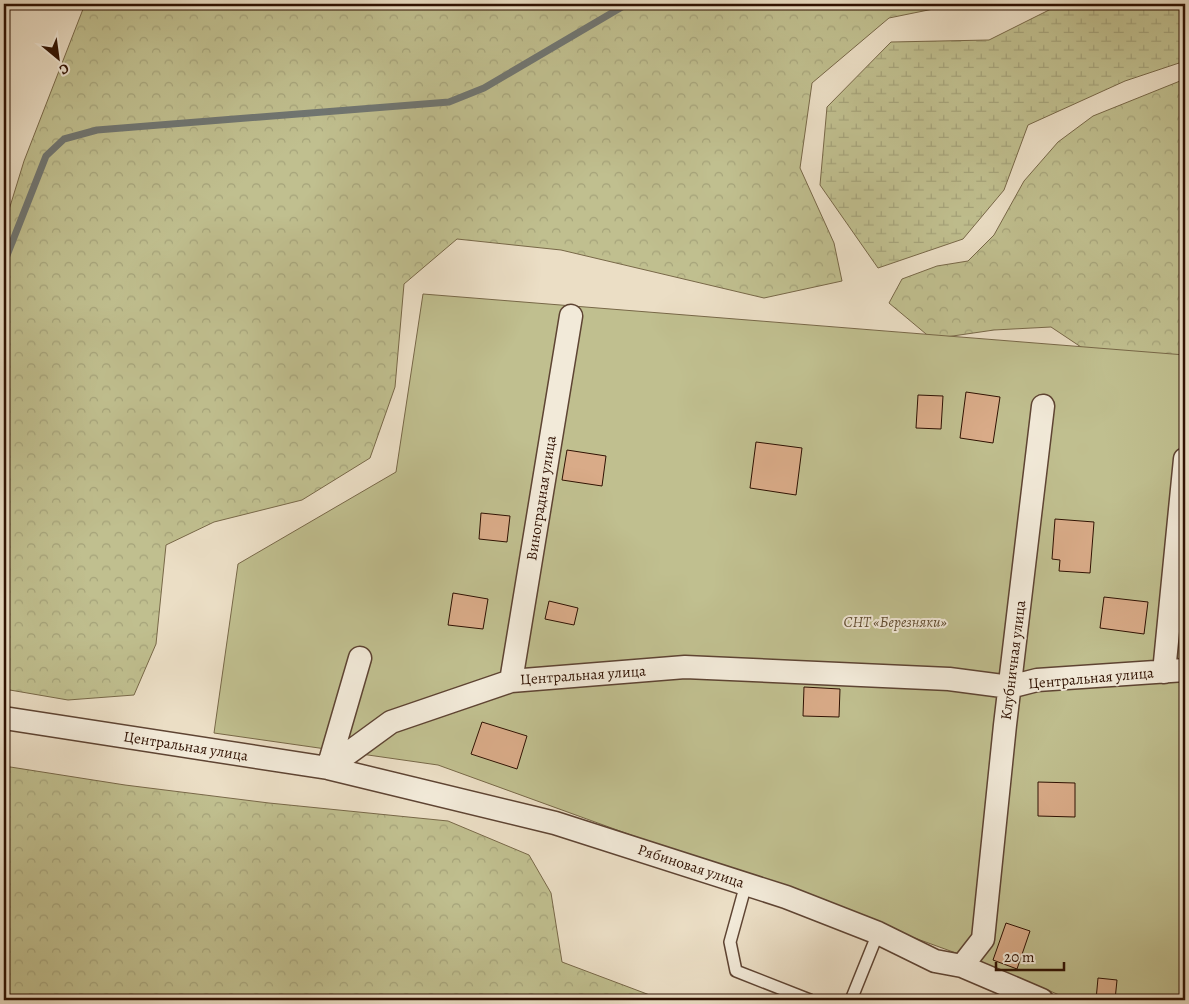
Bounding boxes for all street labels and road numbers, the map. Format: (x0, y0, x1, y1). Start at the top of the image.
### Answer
street label: Виноградная улица (521, 434, 561, 562)
street label: Клубничная улица (996, 599, 1030, 721)
street label: Центральная улица (520, 661, 647, 689)
street label: Центральная улица (1027, 663, 1155, 693)
street label: Центральная улица (122, 726, 250, 766)
street label: Рябиновая улица (635, 839, 747, 893)

